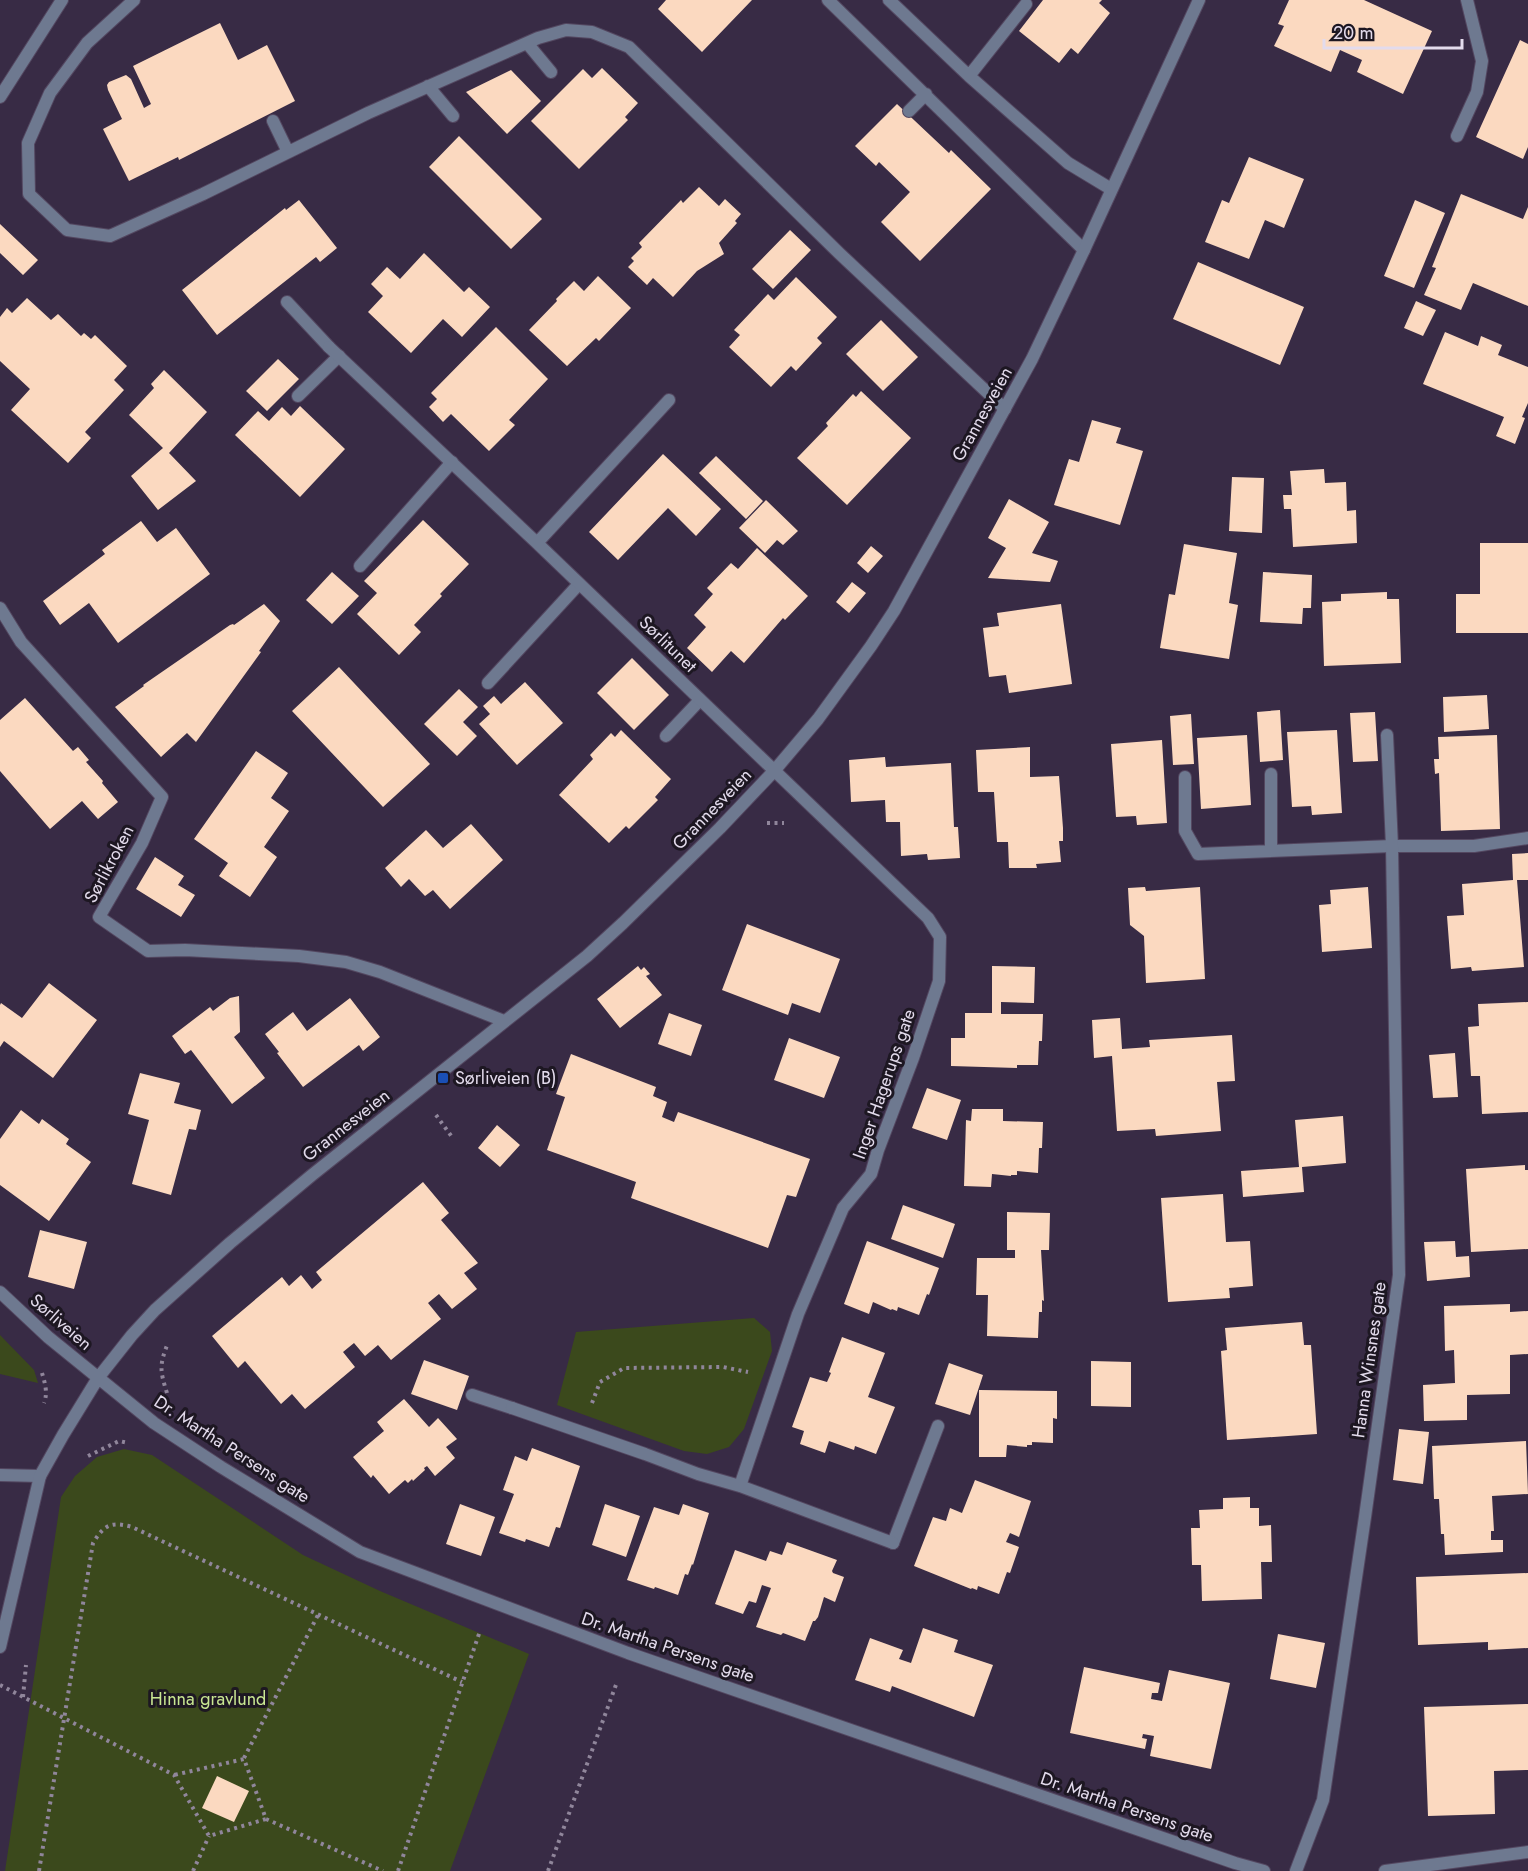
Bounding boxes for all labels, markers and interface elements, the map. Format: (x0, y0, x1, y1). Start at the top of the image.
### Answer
scale bar (1324, 12, 1462, 50)
text: 20 m (1333, 20, 1373, 46)
street label: Grannesveien (945, 362, 1019, 466)
street label: Sørlitunet (633, 610, 703, 679)
street label: Grannesveien (666, 762, 758, 856)
street label: Sørlikroken (78, 820, 140, 908)
street label: Inger Hagerups gate (846, 1006, 922, 1162)
place label: Sørliveien (B) (455, 1065, 557, 1091)
marker: Sørliveien (B) (436, 1071, 450, 1085)
street label: Grannesveien (297, 1083, 395, 1167)
street label: Hanna Winsnes gate (1345, 1280, 1393, 1440)
street label: Sørliveien (24, 1288, 98, 1356)
street label: Dr. Martha Persens gate (149, 1389, 315, 1509)
street label: Dr. Martha Persens gate (578, 1605, 758, 1689)
park label: Hinna gravlund (150, 1686, 266, 1712)
street label: Dr. Martha Persens gate (1037, 1765, 1217, 1849)

